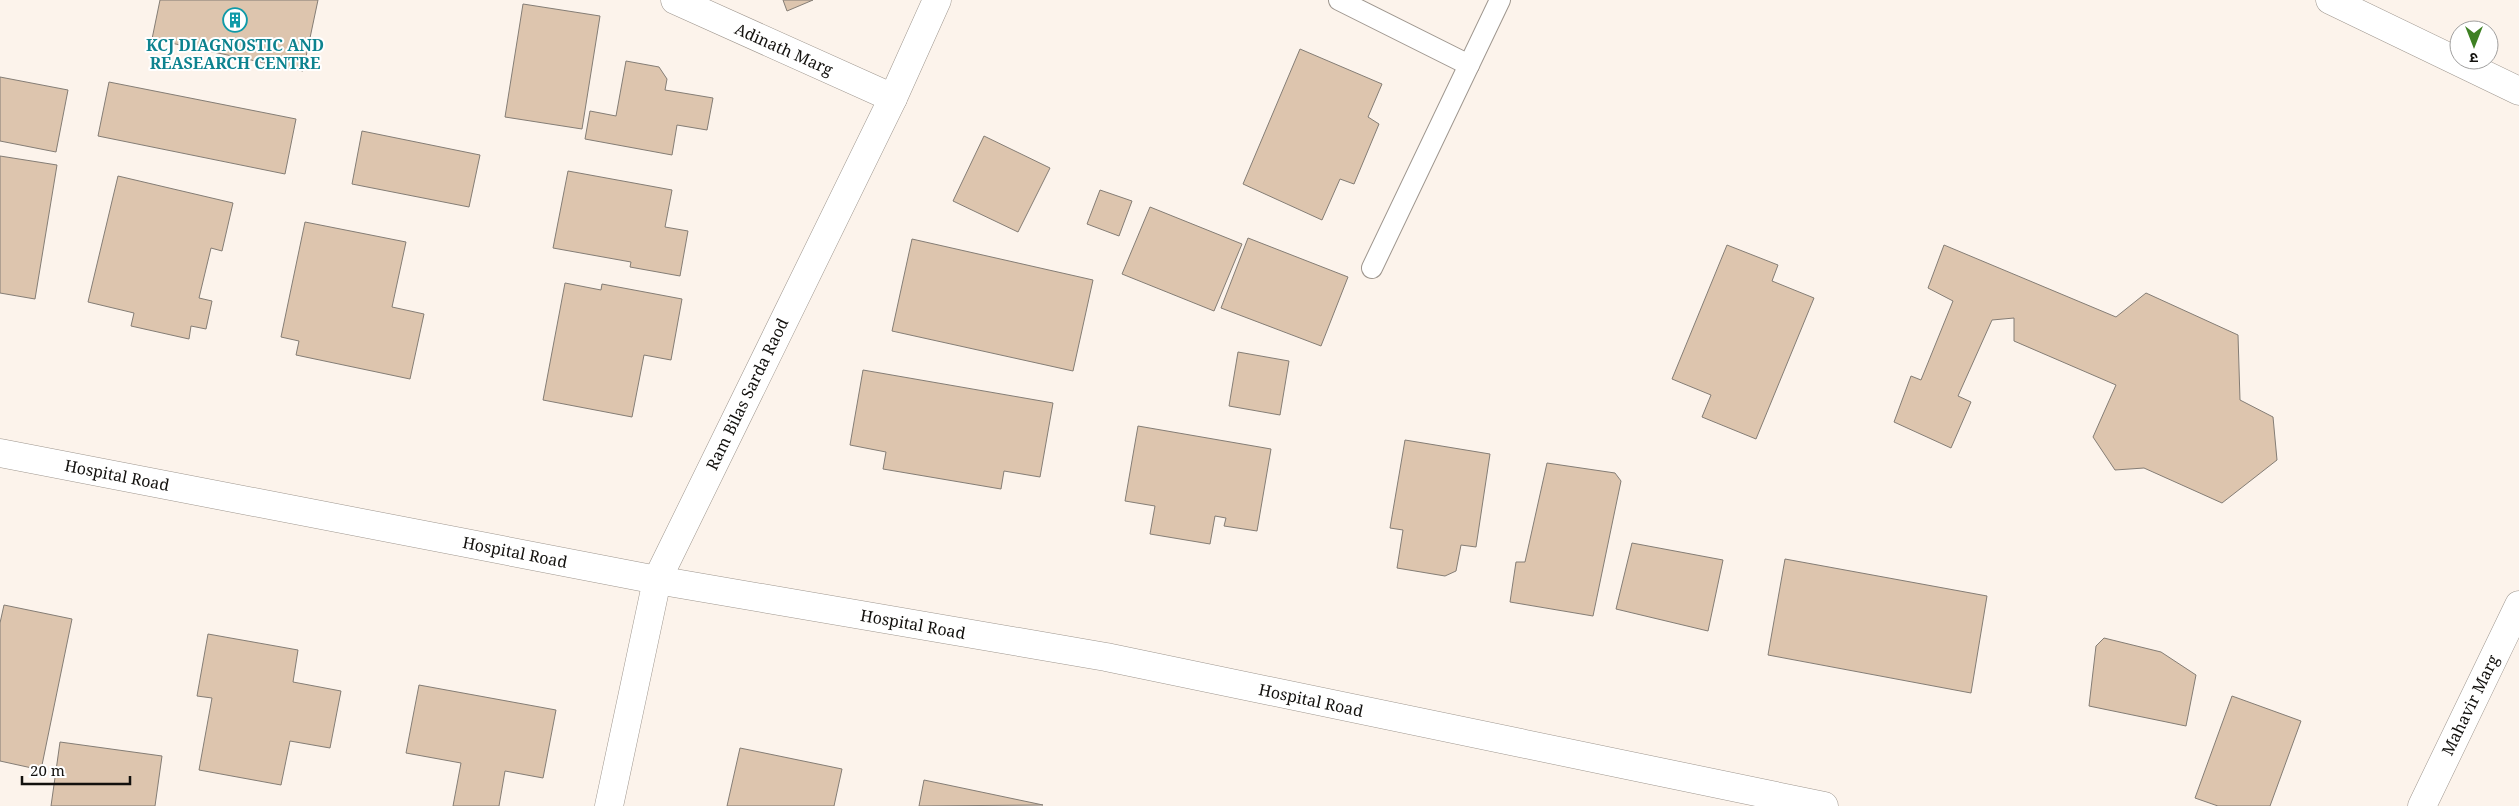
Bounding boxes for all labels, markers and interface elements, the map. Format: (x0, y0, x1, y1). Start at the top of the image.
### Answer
building icon: KCJ DIAGNOSTIC AND REASEARCH CENTRE (222, 7, 248, 33)
street label: Adinath Marg (731, 18, 837, 81)
north arrow (2449, 20, 2499, 70)
place label: KCJ DIAGNOSTIC AND REASEARCH CENTRE (146, 34, 324, 74)
text: उ (2469, 49, 2478, 68)
street label: Ram Bilas Sarda Raod (701, 314, 793, 474)
street label: Hospital Road (63, 454, 171, 496)
street label: Hospital Road (461, 531, 569, 573)
street label: Hospital Road (859, 604, 967, 644)
street label: Mahavir Marg (2436, 651, 2504, 759)
street label: Hospital Road (1257, 678, 1365, 722)
scale bar (22, 754, 130, 786)
text: 20 m (30, 760, 65, 780)

